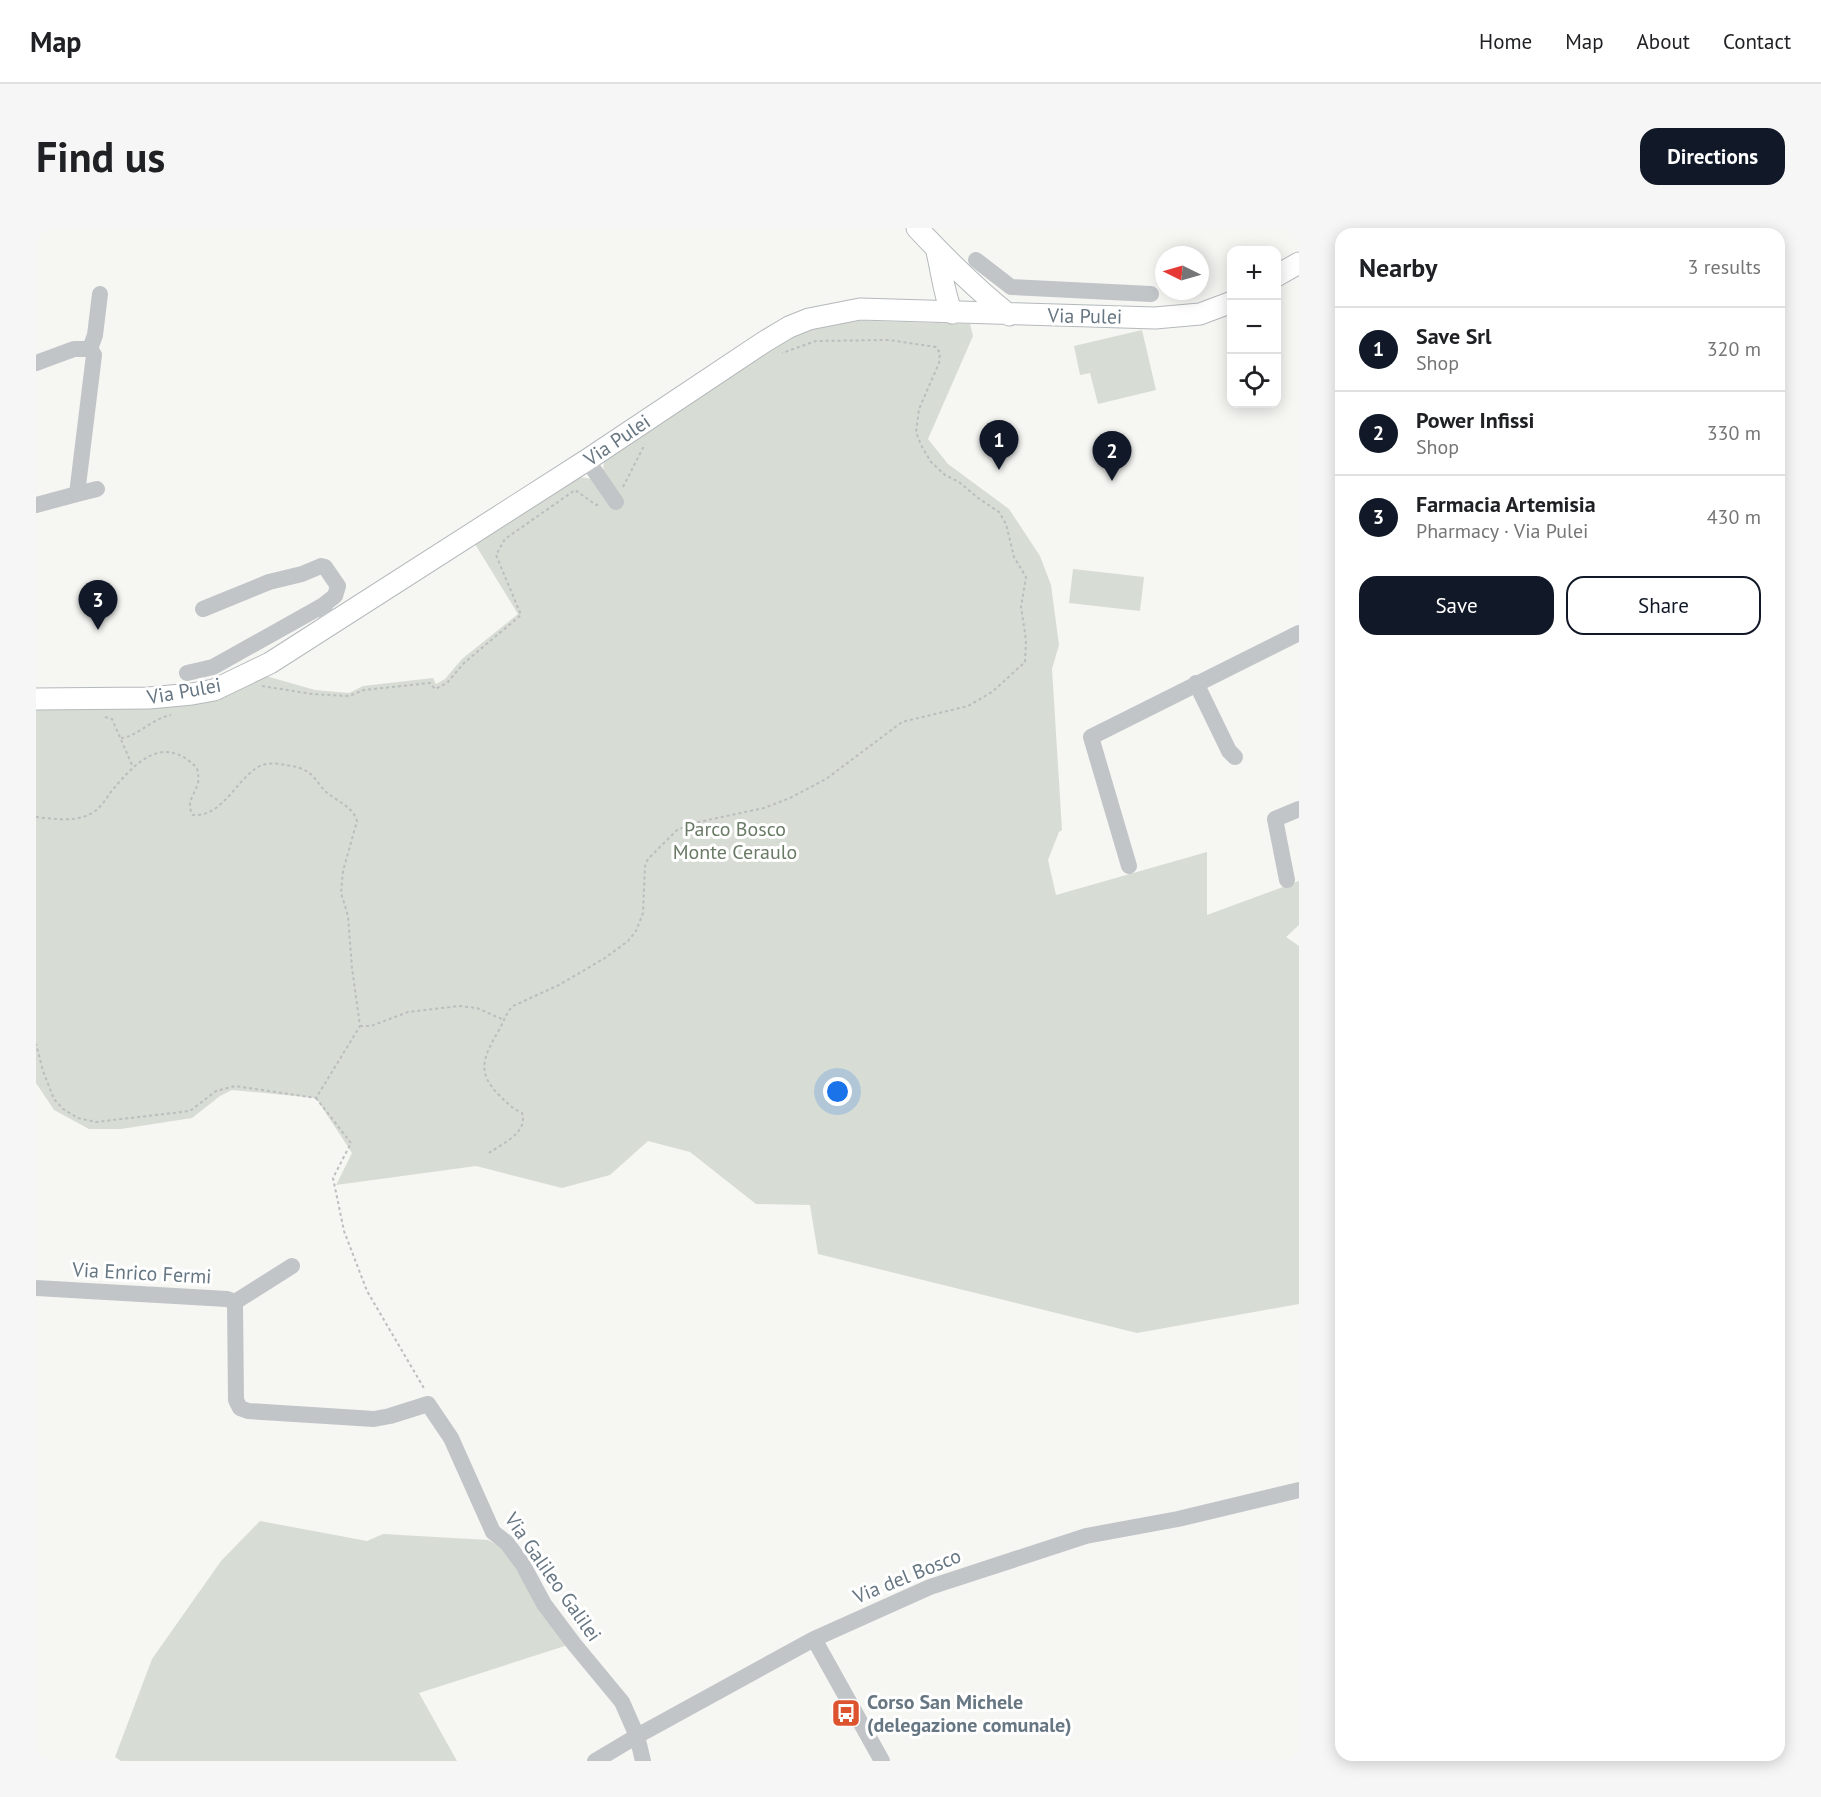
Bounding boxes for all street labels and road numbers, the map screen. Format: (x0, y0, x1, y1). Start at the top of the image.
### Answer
street label: Via Pulei (1046, 302, 1123, 330)
street label: Via Pulei (578, 408, 655, 472)
street label: Via Pulei (144, 672, 223, 710)
street label: Via Enrico Fermi (71, 1256, 212, 1290)
street label: Via Galileo Galilei (498, 1507, 607, 1647)
street label: Via del Bosco (848, 1543, 965, 1610)

